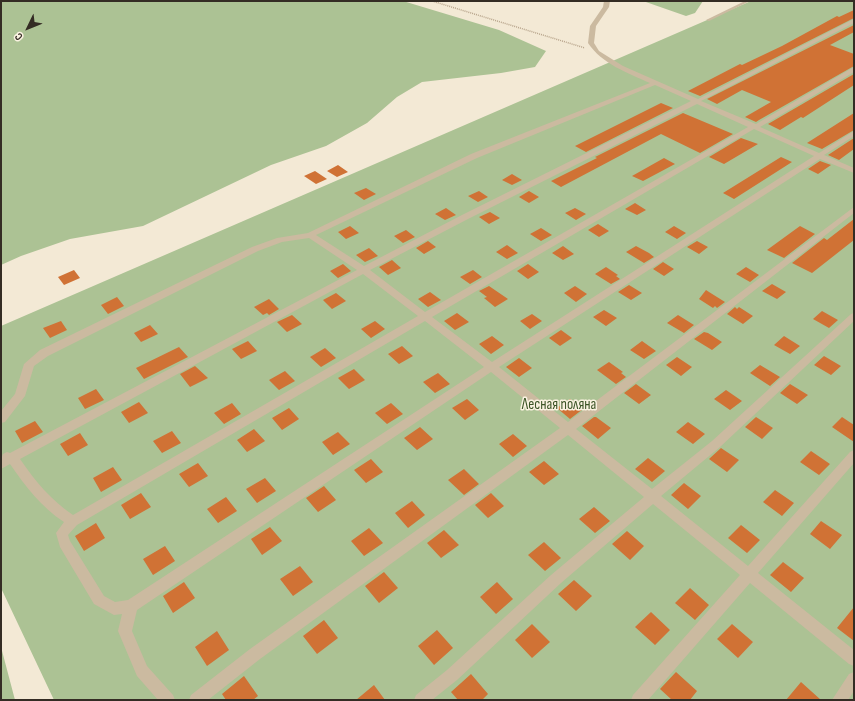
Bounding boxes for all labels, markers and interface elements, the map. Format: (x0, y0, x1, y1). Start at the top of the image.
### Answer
north arrow (8, 8, 48, 48)
text: С (12, 30, 26, 43)
park label: Лесная поляна (522, 396, 596, 414)

